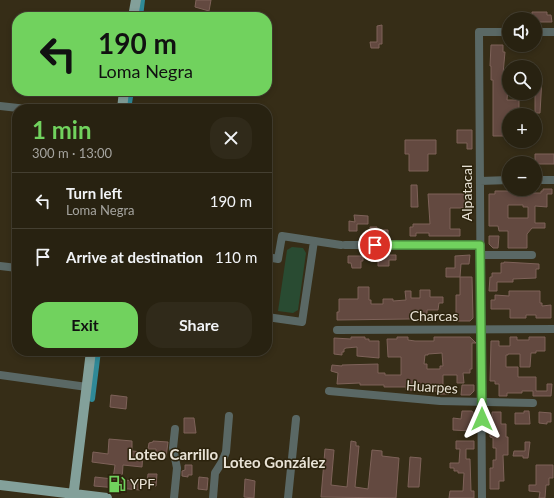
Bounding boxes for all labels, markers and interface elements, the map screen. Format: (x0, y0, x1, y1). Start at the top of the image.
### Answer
map controls (502, 12, 542, 196)
button: sound (502, 12, 542, 52)
text: 190 m (98, 26, 177, 60)
icon: left (32, 28, 84, 80)
text: Loma Negra (98, 60, 193, 82)
button: search (502, 60, 542, 100)
button: + (502, 108, 542, 148)
text: 1 min (32, 115, 92, 144)
button: close (210, 117, 252, 159)
text: 300 m · 13:00 (32, 145, 112, 161)
button: − (502, 156, 542, 196)
street label: Alpatacal (458, 165, 475, 221)
text: Turn left (66, 184, 122, 202)
icon: left (32, 190, 54, 212)
text: 190 m (210, 192, 252, 210)
text: Loma Negra (66, 202, 135, 218)
pin (358, 228, 392, 262)
icon: arrive (364, 234, 386, 256)
icon: arrive (32, 246, 54, 268)
text: Arrive at destination (66, 248, 203, 266)
text: 110 m (215, 248, 257, 266)
button: Exit (32, 302, 138, 348)
button: Share (146, 302, 252, 348)
street label: Charcas (410, 307, 458, 324)
street label: Huarpes (406, 376, 458, 397)
position arrow (461, 398, 503, 440)
district label: Loteo Carrillo (128, 445, 219, 463)
district label: Loteo González (223, 453, 325, 471)
fuel station icon: YPF (107, 474, 127, 494)
place label: YPF (130, 475, 155, 492)

